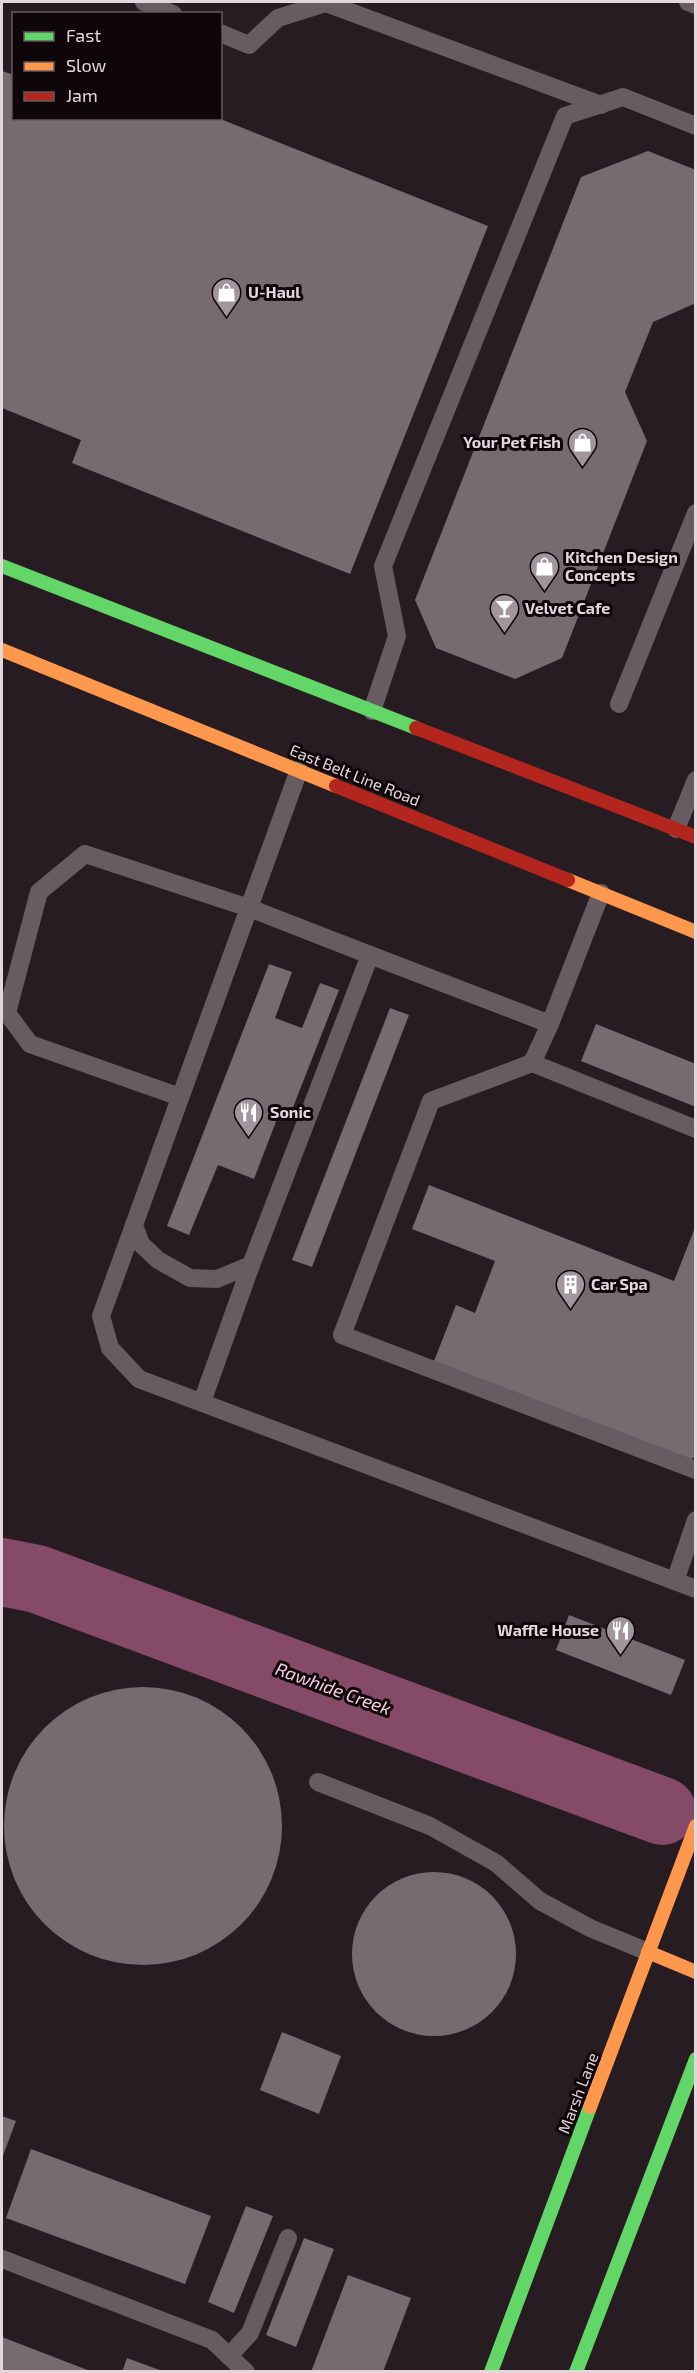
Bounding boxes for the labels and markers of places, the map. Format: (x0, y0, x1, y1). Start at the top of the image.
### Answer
shop icon: U-Haul (211, 276, 243, 318)
place label: U-Haul (248, 282, 301, 301)
shop icon: Your Pet Fish (566, 426, 598, 468)
place label: Your Pet Fish (463, 432, 561, 451)
place label: Kitchen Design Concepts (565, 547, 678, 584)
shop icon: Kitchen Design Concepts (528, 550, 560, 592)
bar icon: Velvet Cafe (488, 592, 520, 634)
place label: Velvet Cafe (525, 598, 610, 617)
restaurant icon: Sonic (233, 1096, 265, 1138)
place label: Sonic (270, 1102, 311, 1121)
building icon: Car Spa (554, 1268, 586, 1310)
place label: Car Spa (591, 1274, 648, 1293)
restaurant icon: Waffle House (604, 1614, 636, 1656)
place label: Waffle House (497, 1620, 599, 1639)

